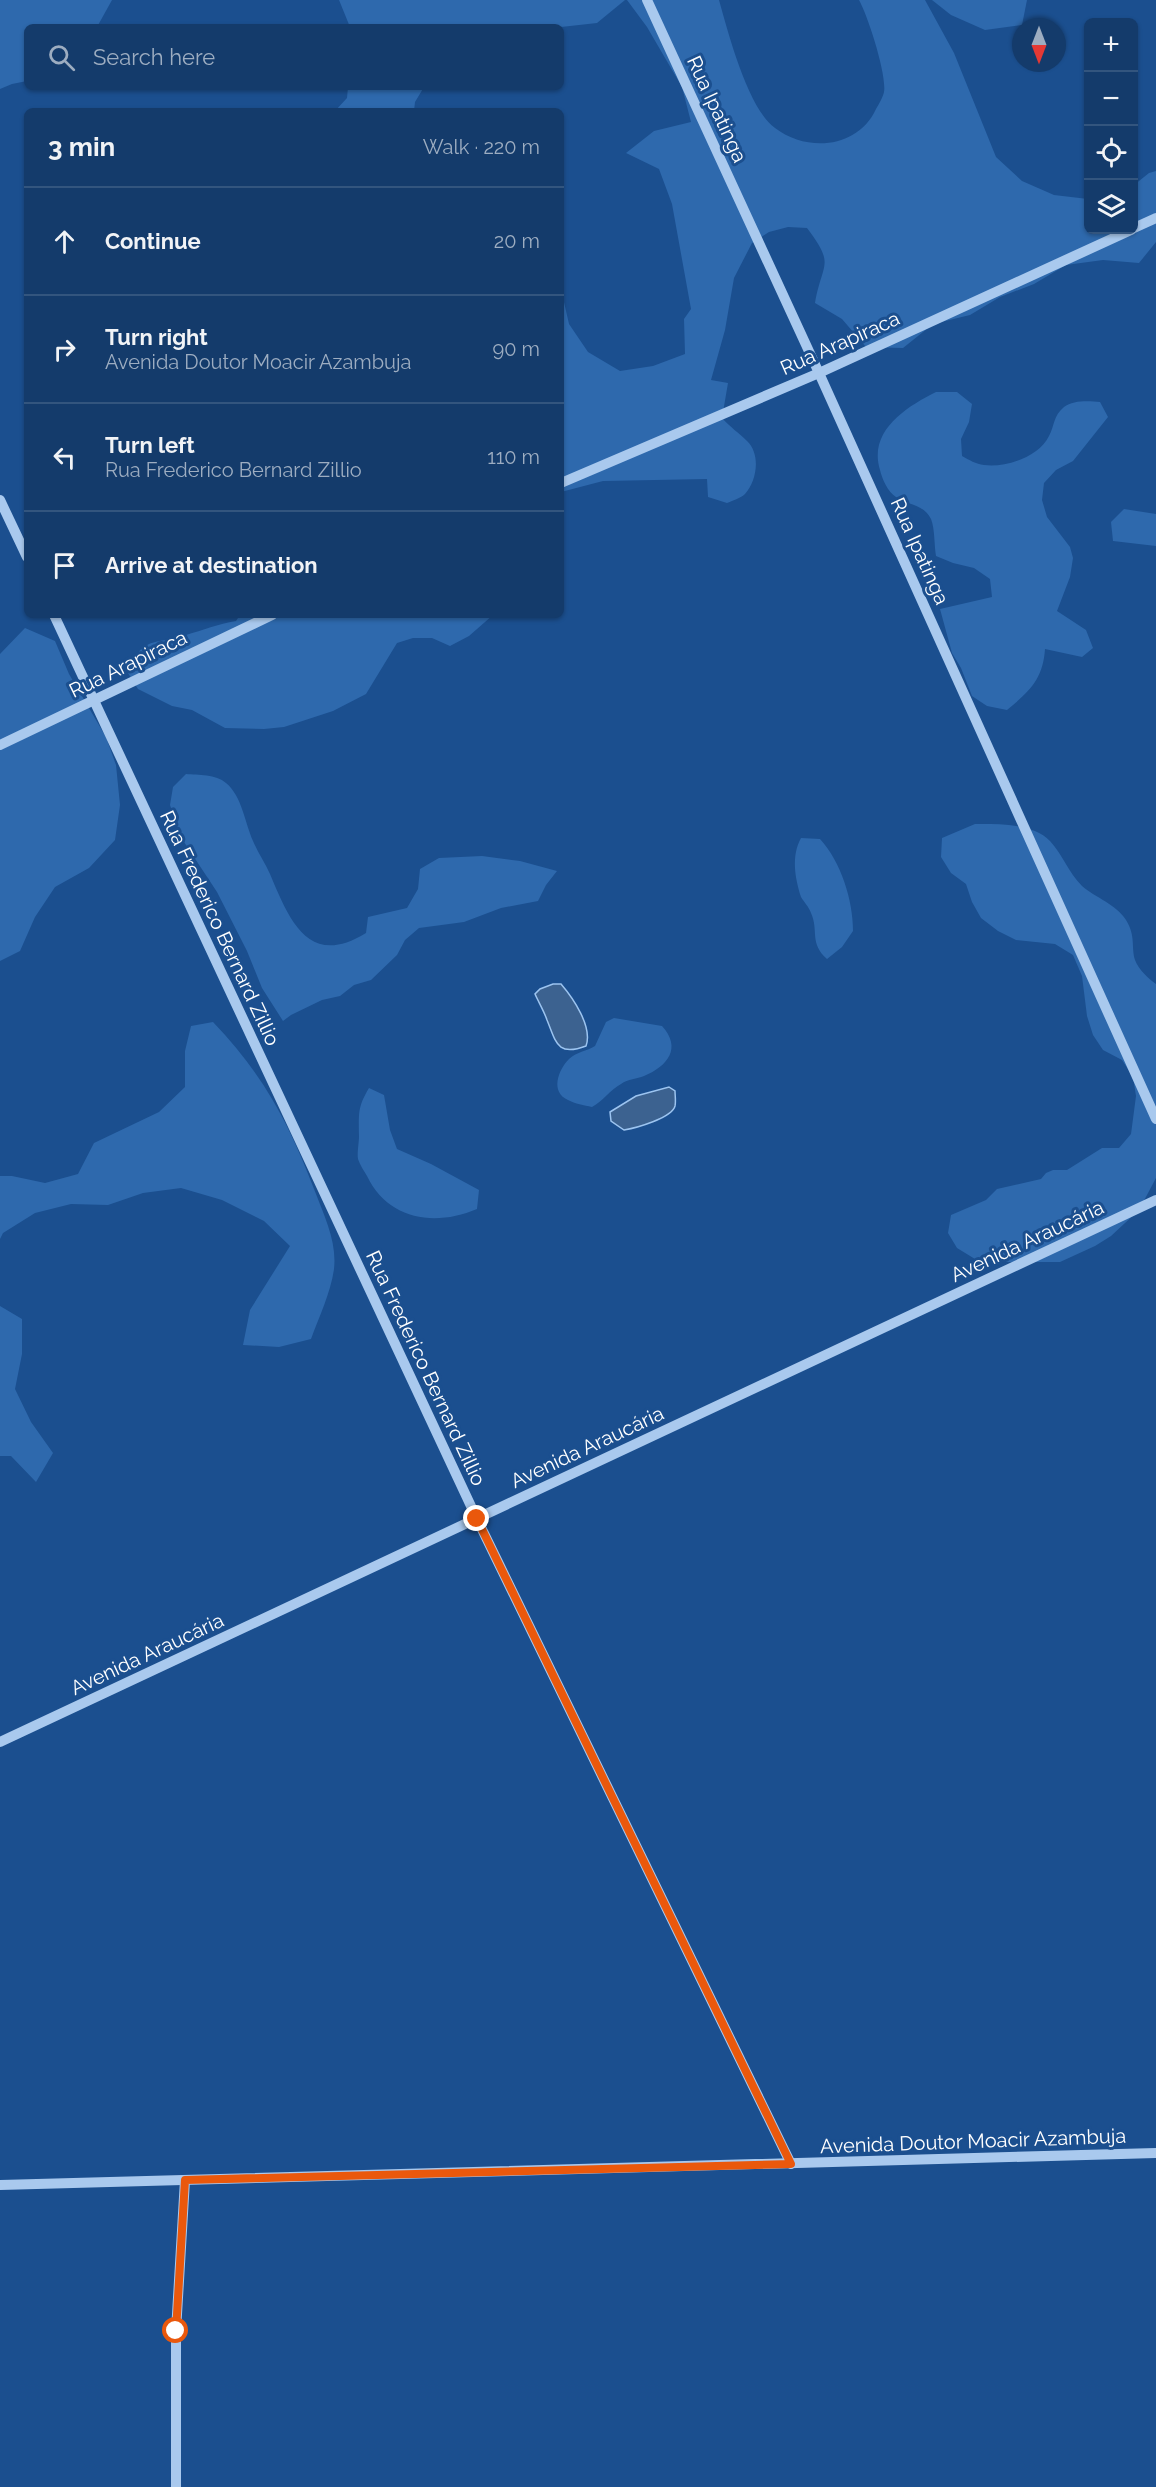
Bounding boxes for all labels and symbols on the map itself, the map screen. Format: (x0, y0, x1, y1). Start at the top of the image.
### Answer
north arrow (1012, 18, 1066, 72)
street label: Rua Ipatinga (682, 52, 752, 166)
street label: Rua Arapiraca (777, 306, 903, 380)
street label: Rua Ipatinga (886, 494, 954, 608)
street label: Rua Arapiraca (65, 625, 191, 703)
street label: Rua Frederico Bernard Zillio (155, 807, 285, 1049)
street label: Avenida Araucária (947, 1195, 1107, 1287)
street label: Rua Frederico Bernard Zillio (361, 1247, 491, 1489)
street label: Avenida Araucária (507, 1401, 667, 1493)
route end (463, 1505, 489, 1531)
street label: Avenida Araucária (67, 1608, 227, 1700)
street label: Avenida Doutor Moacir Azambuja (820, 2124, 1126, 2158)
route start (162, 2317, 188, 2343)

